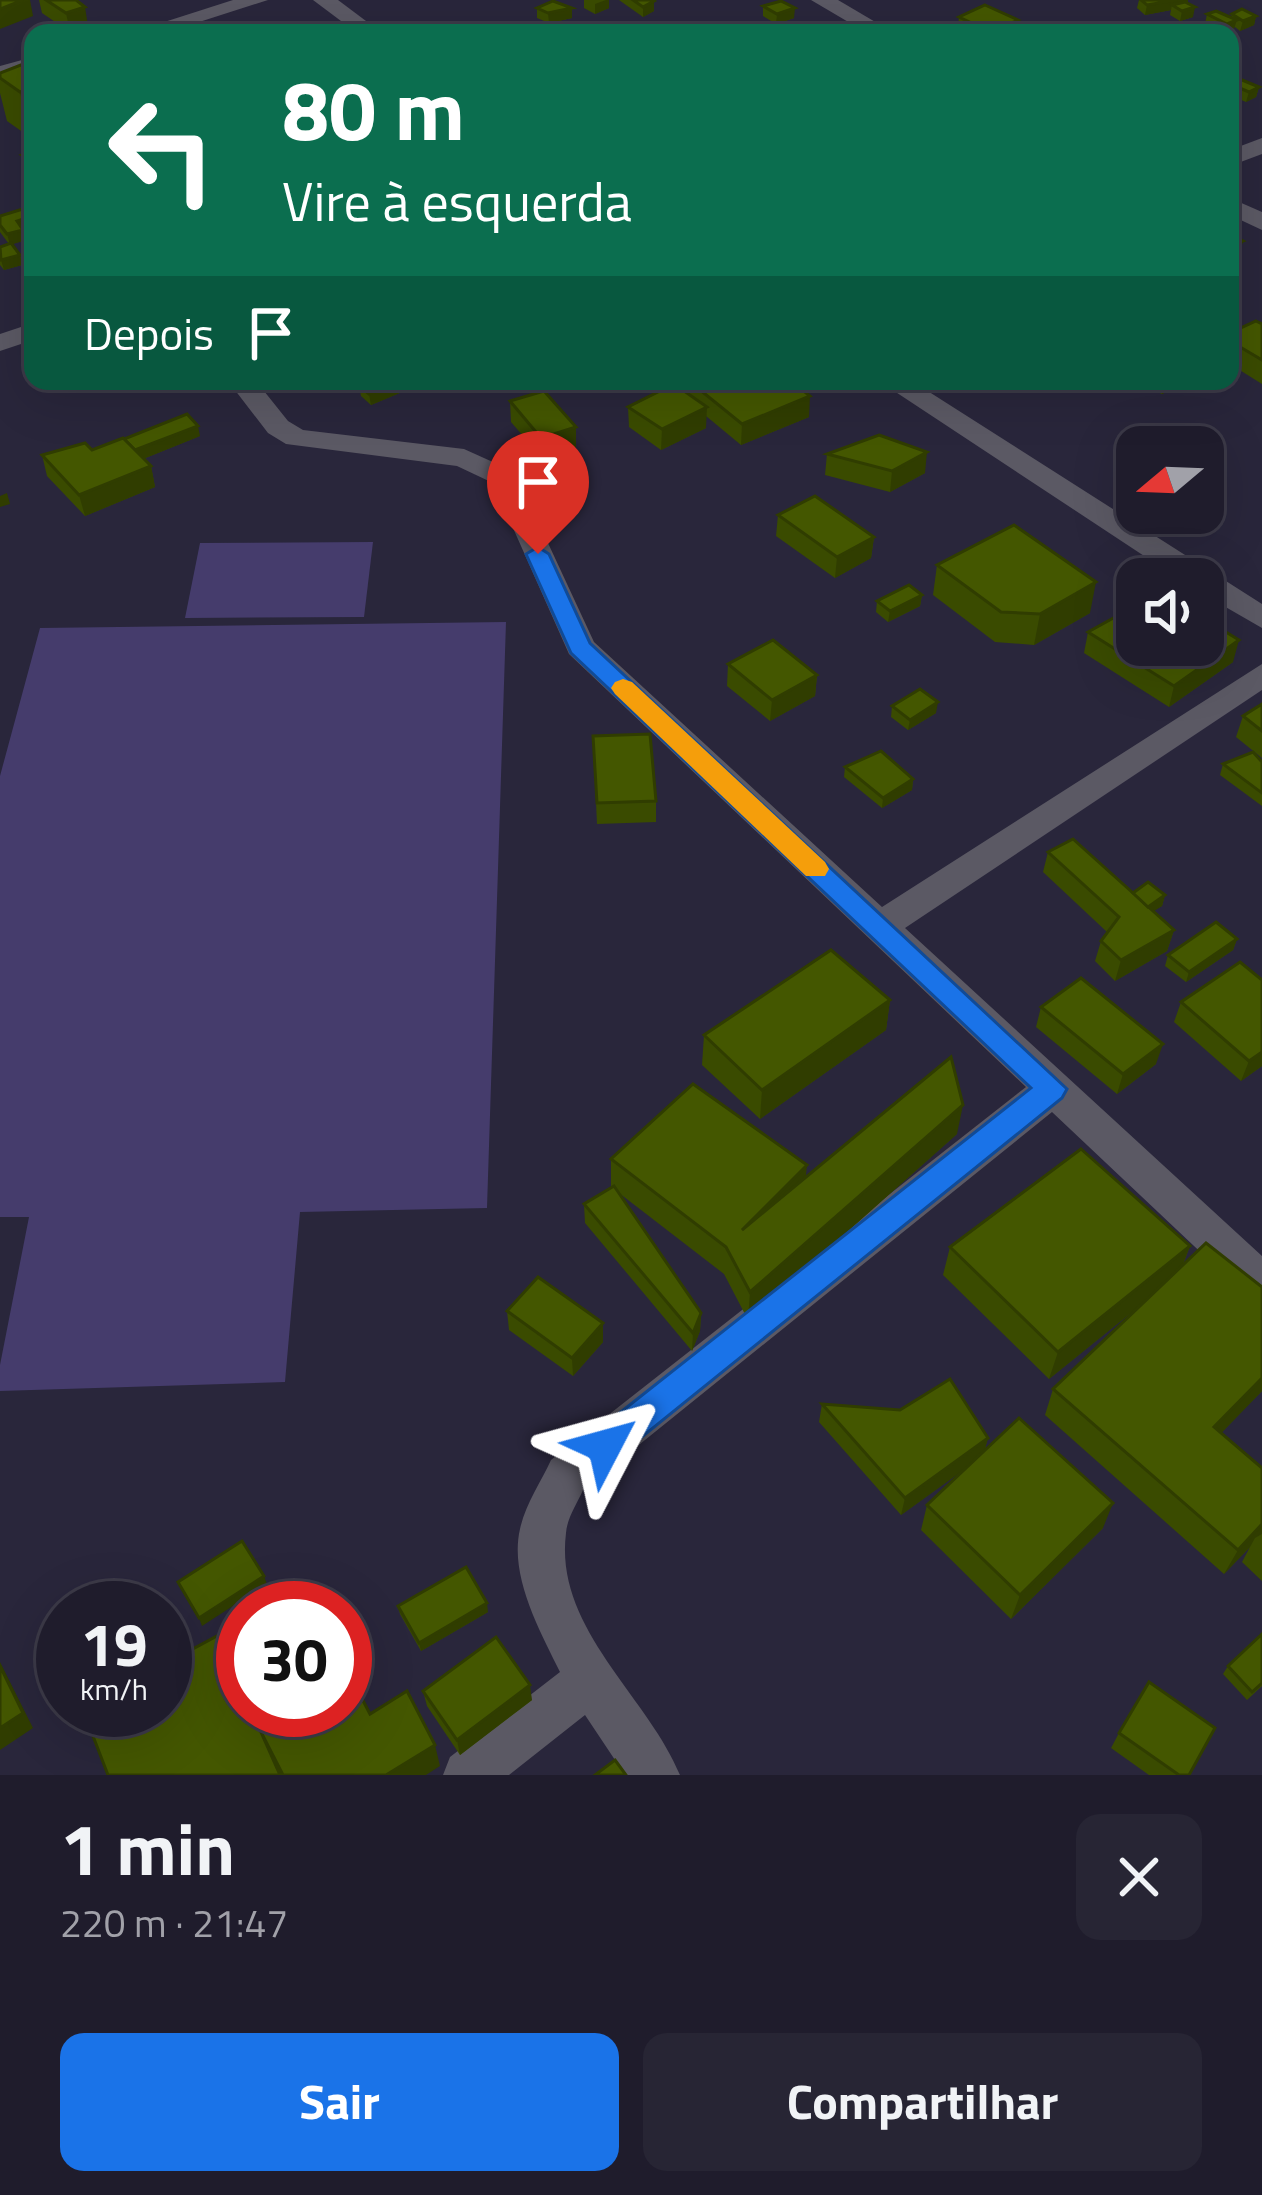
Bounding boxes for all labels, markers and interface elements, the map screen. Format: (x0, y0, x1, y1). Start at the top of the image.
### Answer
text: 80 m (282, 45, 465, 173)
icon: left (84, 72, 240, 228)
text: Vire à esquerda (282, 160, 632, 242)
text: Depois (84, 299, 214, 367)
icon: arrive (238, 300, 304, 366)
north arrow (1116, 426, 1224, 534)
map controls (1116, 426, 1224, 666)
pin (487, 431, 589, 554)
icon: arrive (505, 449, 571, 515)
button: sound (1116, 558, 1224, 666)
position arrow (542, 1383, 668, 1509)
speed limit sign: 30 (216, 1581, 372, 1737)
text: 19 (80, 1598, 148, 1689)
text: km/h (80, 1666, 148, 1712)
text: 1 min (60, 1793, 235, 1903)
button: close (1076, 1814, 1202, 1940)
text: 220 m · 21:47 (60, 1893, 288, 1952)
button: Sair (60, 2033, 619, 2171)
button: Compartilhar (643, 2033, 1202, 2171)

